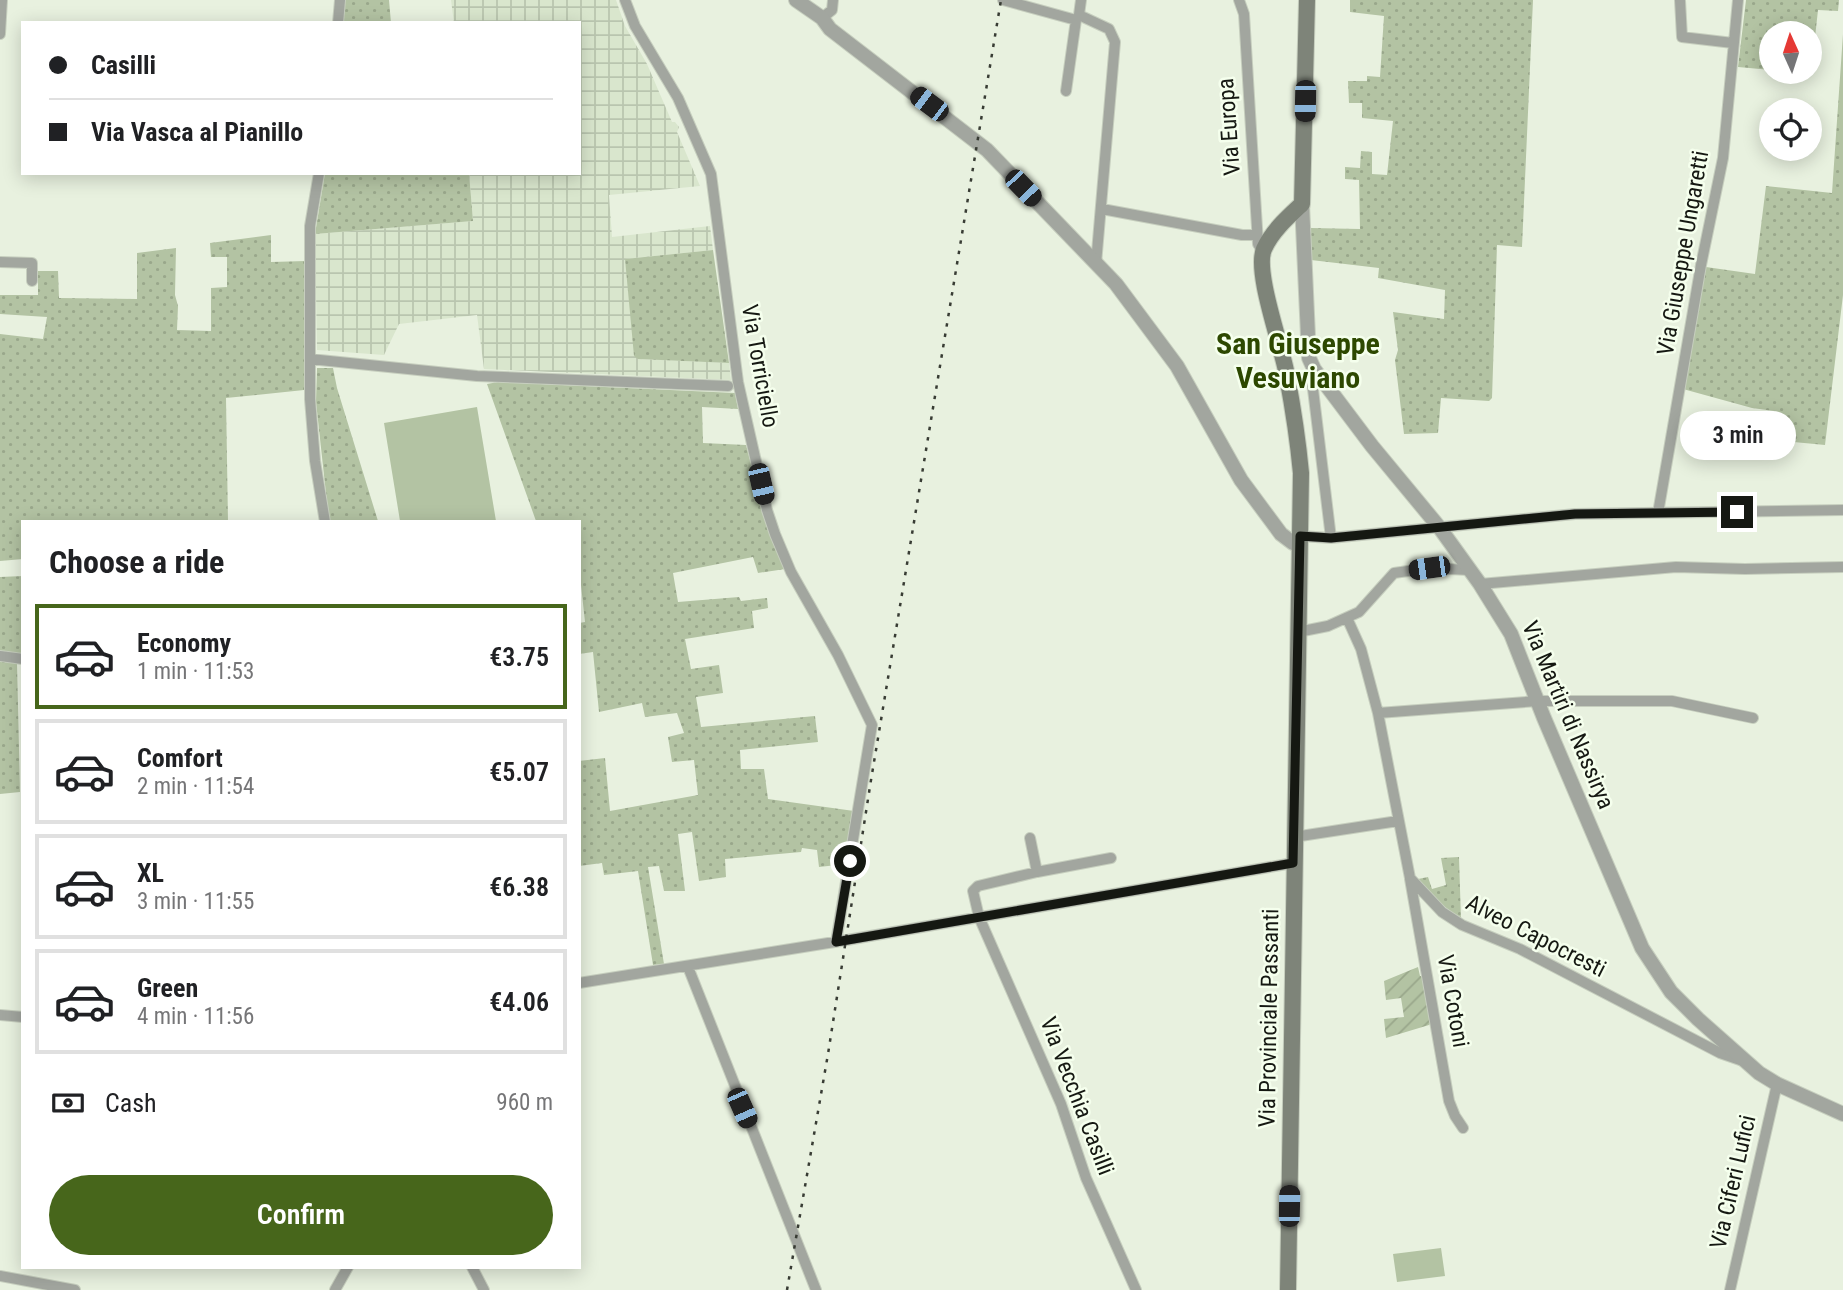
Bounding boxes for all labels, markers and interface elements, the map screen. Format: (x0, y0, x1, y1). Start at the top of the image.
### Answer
north arrow (1759, 21, 1822, 84)
map controls (1759, 21, 1822, 161)
text: Casilli (91, 50, 156, 80)
street label: Via Europa (1212, 77, 1246, 177)
car (1295, 80, 1316, 122)
car (906, 83, 953, 125)
button: locate (1759, 98, 1822, 161)
text: Via Vasca al Pianillo (91, 117, 303, 147)
street label: Via Giuseppe Ungaretti (1652, 149, 1714, 357)
car (1001, 166, 1046, 210)
street label: Via Torriciello (736, 302, 784, 430)
district label: San Giuseppe Vesuviano (1216, 326, 1380, 395)
callout: 3 min (1679, 410, 1795, 460)
text: 3 min (1713, 422, 1763, 449)
car (747, 461, 776, 507)
route end (1721, 496, 1753, 528)
text: Choose a ride (49, 543, 224, 581)
car (1407, 555, 1452, 581)
street label: Via Martiri di Nassirya (1516, 617, 1620, 813)
icon: car (53, 625, 116, 688)
text: Economy (137, 628, 231, 658)
text: €3.75 (489, 642, 549, 672)
text: 1 min · 11:53 (137, 658, 254, 685)
icon: car (53, 740, 116, 803)
text: Comfort (137, 743, 223, 773)
text: €5.07 (489, 757, 549, 787)
text: 2 min · 11:54 (137, 773, 254, 800)
route start (834, 845, 866, 877)
icon: car (53, 855, 116, 918)
text: XL (137, 858, 164, 888)
text: €6.38 (489, 872, 549, 902)
text: 3 min · 11:55 (137, 888, 254, 915)
street label: Alveo Capocresti (1461, 889, 1611, 983)
street label: Via Provinciale Passanti (1254, 908, 1284, 1128)
street label: Via Cotoni (1432, 953, 1474, 1049)
icon: car (53, 970, 116, 1033)
text: Green (137, 973, 198, 1003)
text: €4.06 (489, 987, 549, 1017)
text: 4 min · 11:56 (137, 1003, 254, 1030)
street label: Via Vecchia Casilli (1034, 1013, 1120, 1179)
icon: cash (49, 1084, 87, 1122)
car (724, 1085, 761, 1131)
text: Cash (105, 1088, 157, 1118)
text: 960 m (496, 1089, 553, 1116)
street label: Via Ciferi Lufici (1704, 1112, 1762, 1252)
button: Confirm (49, 1175, 553, 1255)
car (1279, 1185, 1300, 1227)

